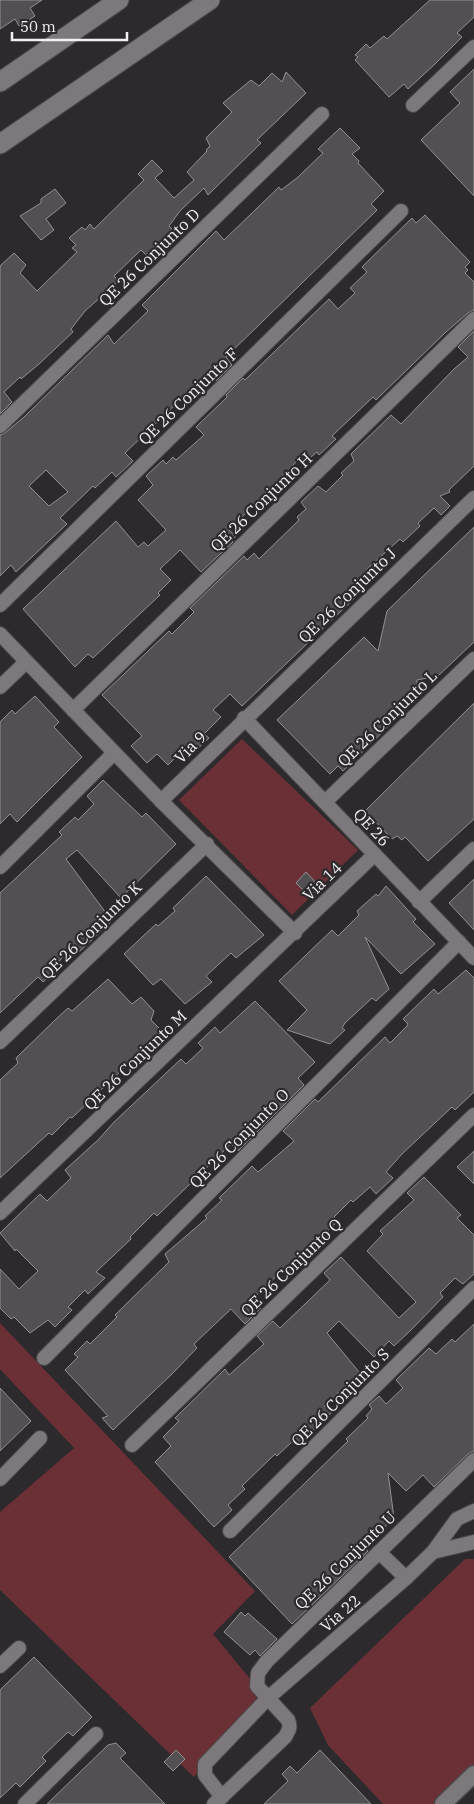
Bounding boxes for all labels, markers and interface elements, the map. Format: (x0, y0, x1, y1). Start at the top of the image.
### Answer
scale bar (12, 10, 128, 42)
text: 50 m (20, 17, 56, 36)
street label: QE 26 Conjunto D (94, 204, 204, 310)
street label: QE 26 Conjunto F (134, 343, 242, 449)
street label: QE 26 Conjunto H (206, 448, 316, 556)
street label: QE 26 Conjunto J (294, 543, 400, 647)
street label: QE 26 Conjunto L (333, 665, 441, 771)
street label: Via 9 (170, 727, 210, 767)
street label: QE 26 (349, 804, 395, 850)
street label: Via 14 (298, 857, 346, 905)
street label: QE 26 Conjunto K (36, 877, 146, 983)
street label: QE 26 Conjunto M (79, 1006, 191, 1114)
street label: QE 26 Conjunto O (185, 1084, 293, 1192)
street label: QE 26 Conjunto Q (236, 1214, 346, 1320)
street label: QE 26 Conjunto S (287, 1344, 393, 1450)
street label: QE 26 Conjunto U (290, 1506, 400, 1613)
street label: Via 22 (316, 1590, 364, 1636)

